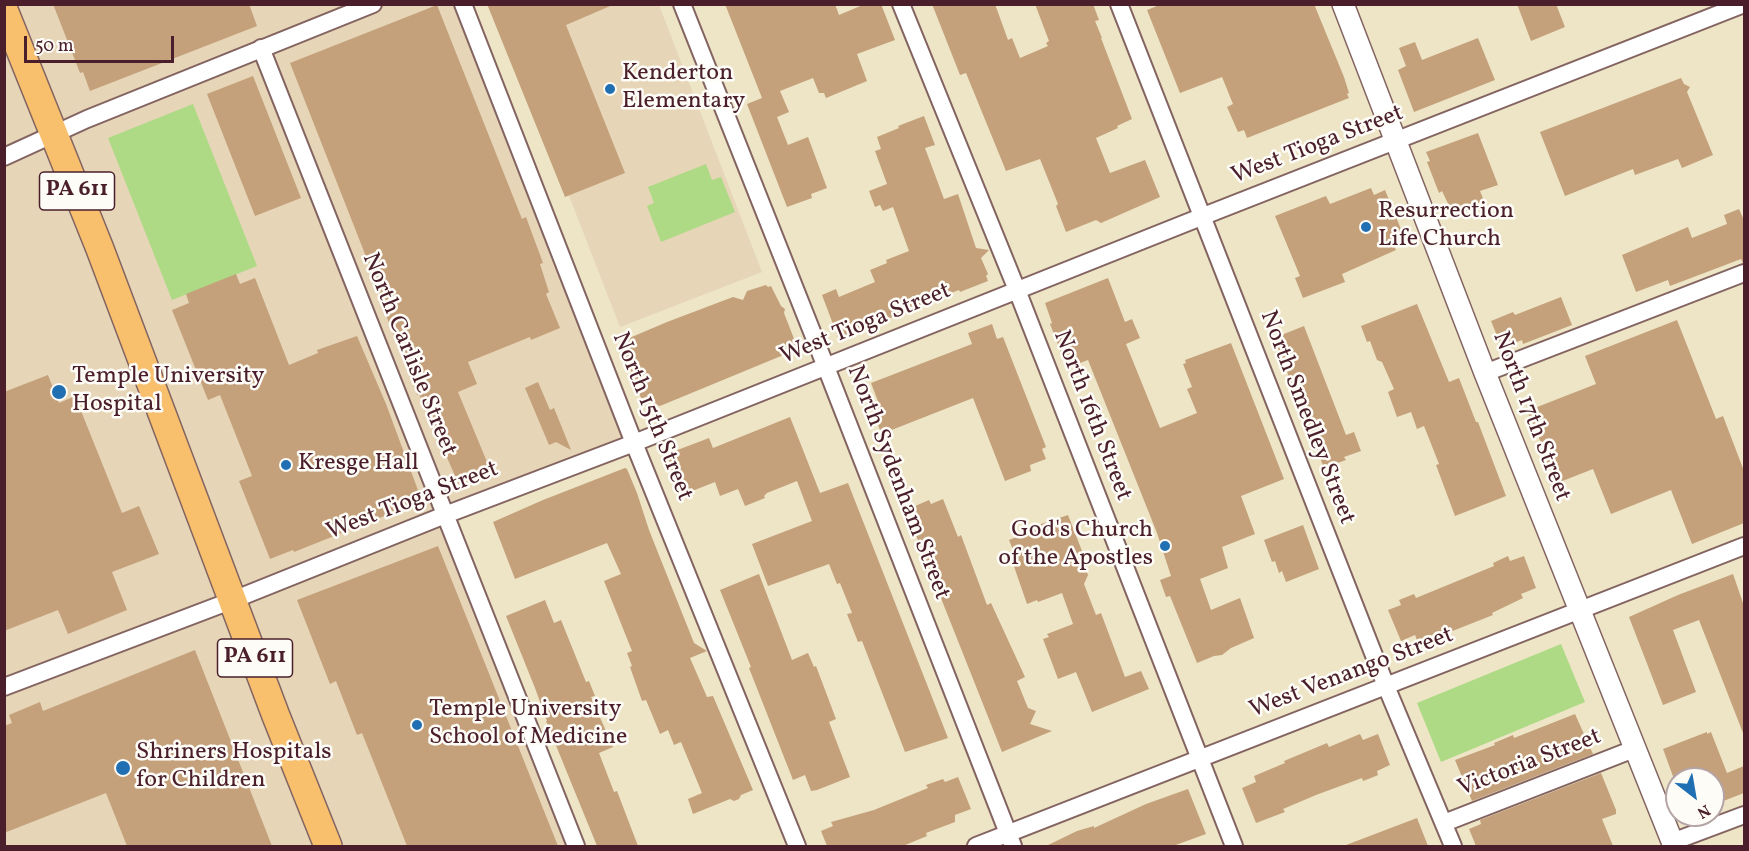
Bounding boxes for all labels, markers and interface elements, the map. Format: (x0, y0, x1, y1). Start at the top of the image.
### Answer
scale bar (27, 24, 177, 62)
text: 50 m (35, 34, 74, 59)
place label: Kenderton Elementary (622, 61, 745, 117)
marker: Kenderton Elementary (603, 82, 617, 96)
street label: West Tioga Street (1228, 100, 1408, 192)
road number: PA 611 (40, 172, 115, 210)
place label: Resurrection Life Church (1378, 199, 1514, 255)
marker: Resurrection Life Church (1359, 220, 1373, 234)
street label: North Carlisle Street (354, 249, 462, 461)
street label: West Tioga Street (776, 278, 956, 372)
street label: North Smedley Street (1252, 307, 1360, 529)
street label: North 16th Street (1045, 327, 1137, 505)
street label: North 15th Street (604, 328, 698, 506)
street label: North 17th Street (1484, 328, 1576, 506)
street label: North Sydenham Street (839, 362, 955, 604)
place label: Temple University Hospital (72, 364, 264, 420)
marker: Temple University Hospital (50, 383, 68, 401)
place label: Kresge Hall (298, 451, 419, 479)
street label: West Tioga Street (323, 456, 503, 548)
marker: Kresge Hall (279, 458, 293, 472)
place label: God's Church of the Apostles (998, 518, 1153, 574)
marker: God's Church of the Apostles (1158, 539, 1172, 553)
street label: West Venango Street (1246, 622, 1458, 726)
road number: PA 611 (218, 639, 292, 677)
place label: Temple University School of Medicine (429, 697, 627, 753)
marker: Temple University School of Medicine (410, 718, 424, 732)
street label: Victoria Street (1454, 723, 1606, 805)
place label: Shriners Hospitals for Children (136, 740, 332, 796)
marker: Shriners Hospitals for Children (114, 759, 132, 777)
north arrow (1665, 767, 1725, 827)
text: N (1693, 798, 1714, 823)

